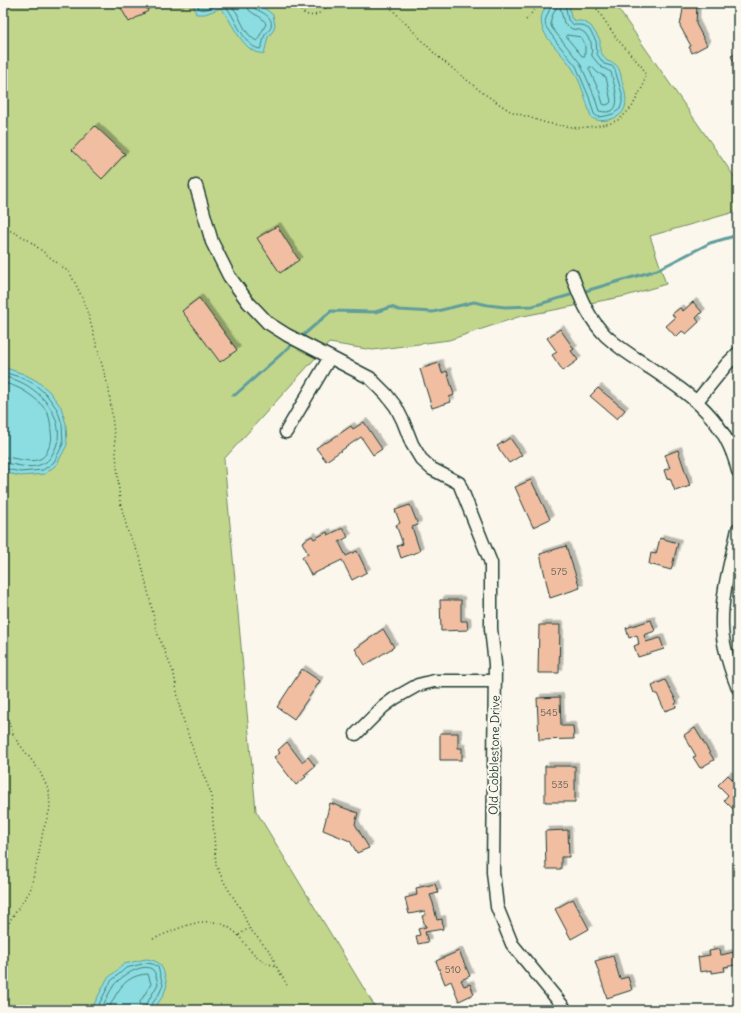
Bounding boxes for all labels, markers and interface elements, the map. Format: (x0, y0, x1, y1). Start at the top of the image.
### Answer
house number: 575 (551, 565, 567, 578)
street label: Old Cobblestone Drive (485, 695, 503, 815)
house number: 545 (540, 706, 558, 719)
house number: 535 (551, 778, 569, 791)
house number: 510 (445, 963, 461, 976)

